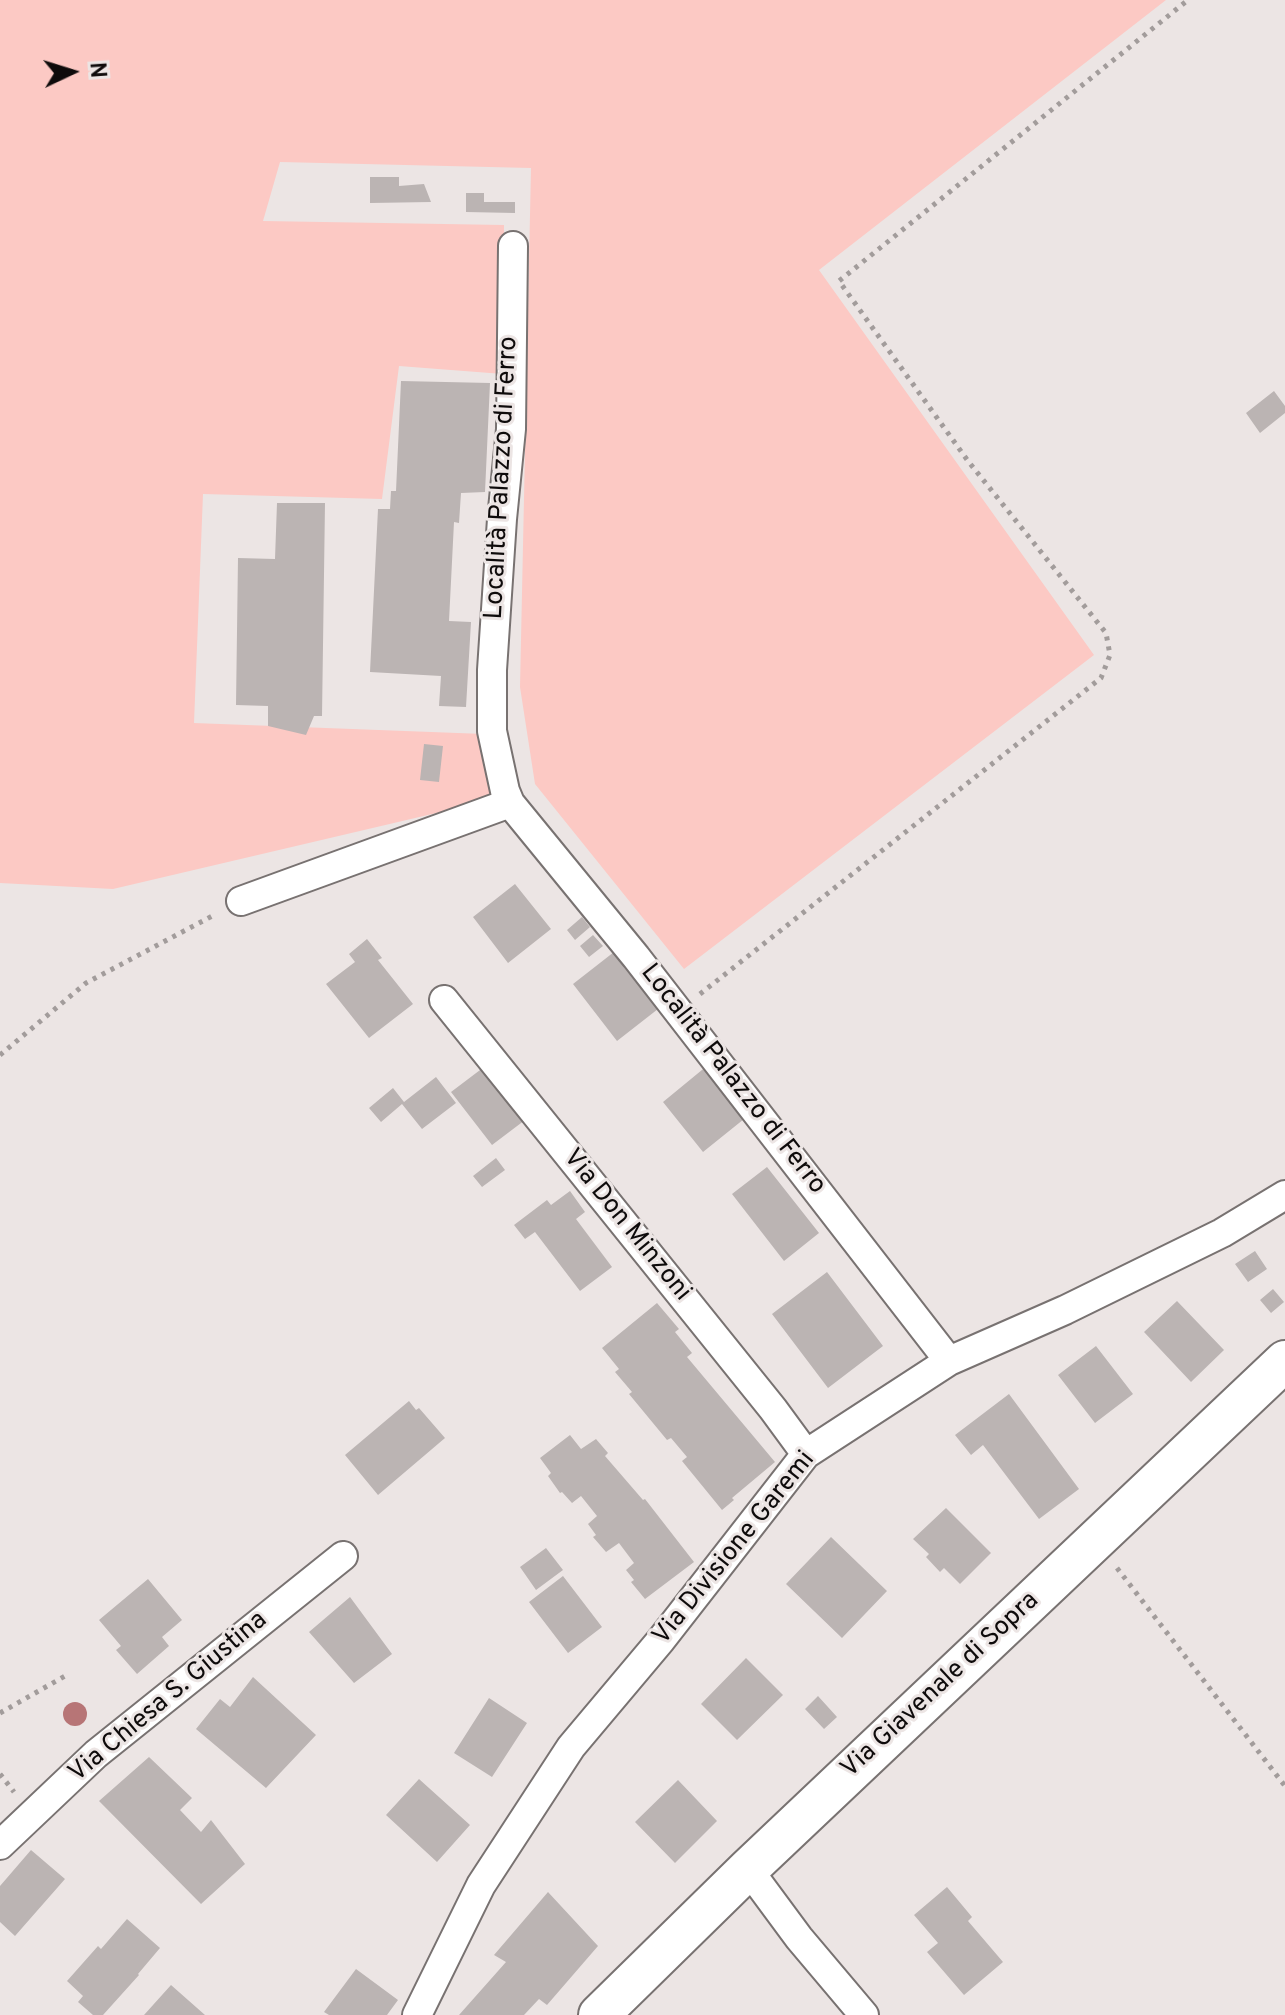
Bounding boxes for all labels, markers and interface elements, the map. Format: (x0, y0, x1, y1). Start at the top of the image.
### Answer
north arrow (32, 32, 112, 112)
text: N (82, 61, 110, 79)
street label: Località Palazzo di Ferro (480, 336, 526, 620)
street label: Località Palazzo di Ferro (632, 959, 832, 1201)
street label: Via Don Minzoni (555, 1144, 697, 1308)
street label: Via Divisione Garemi (647, 1446, 823, 1652)
street label: Via Giavenale di Sopra (836, 1586, 1046, 1786)
street label: Via Chiesa S. Giustina (63, 1606, 275, 1790)

